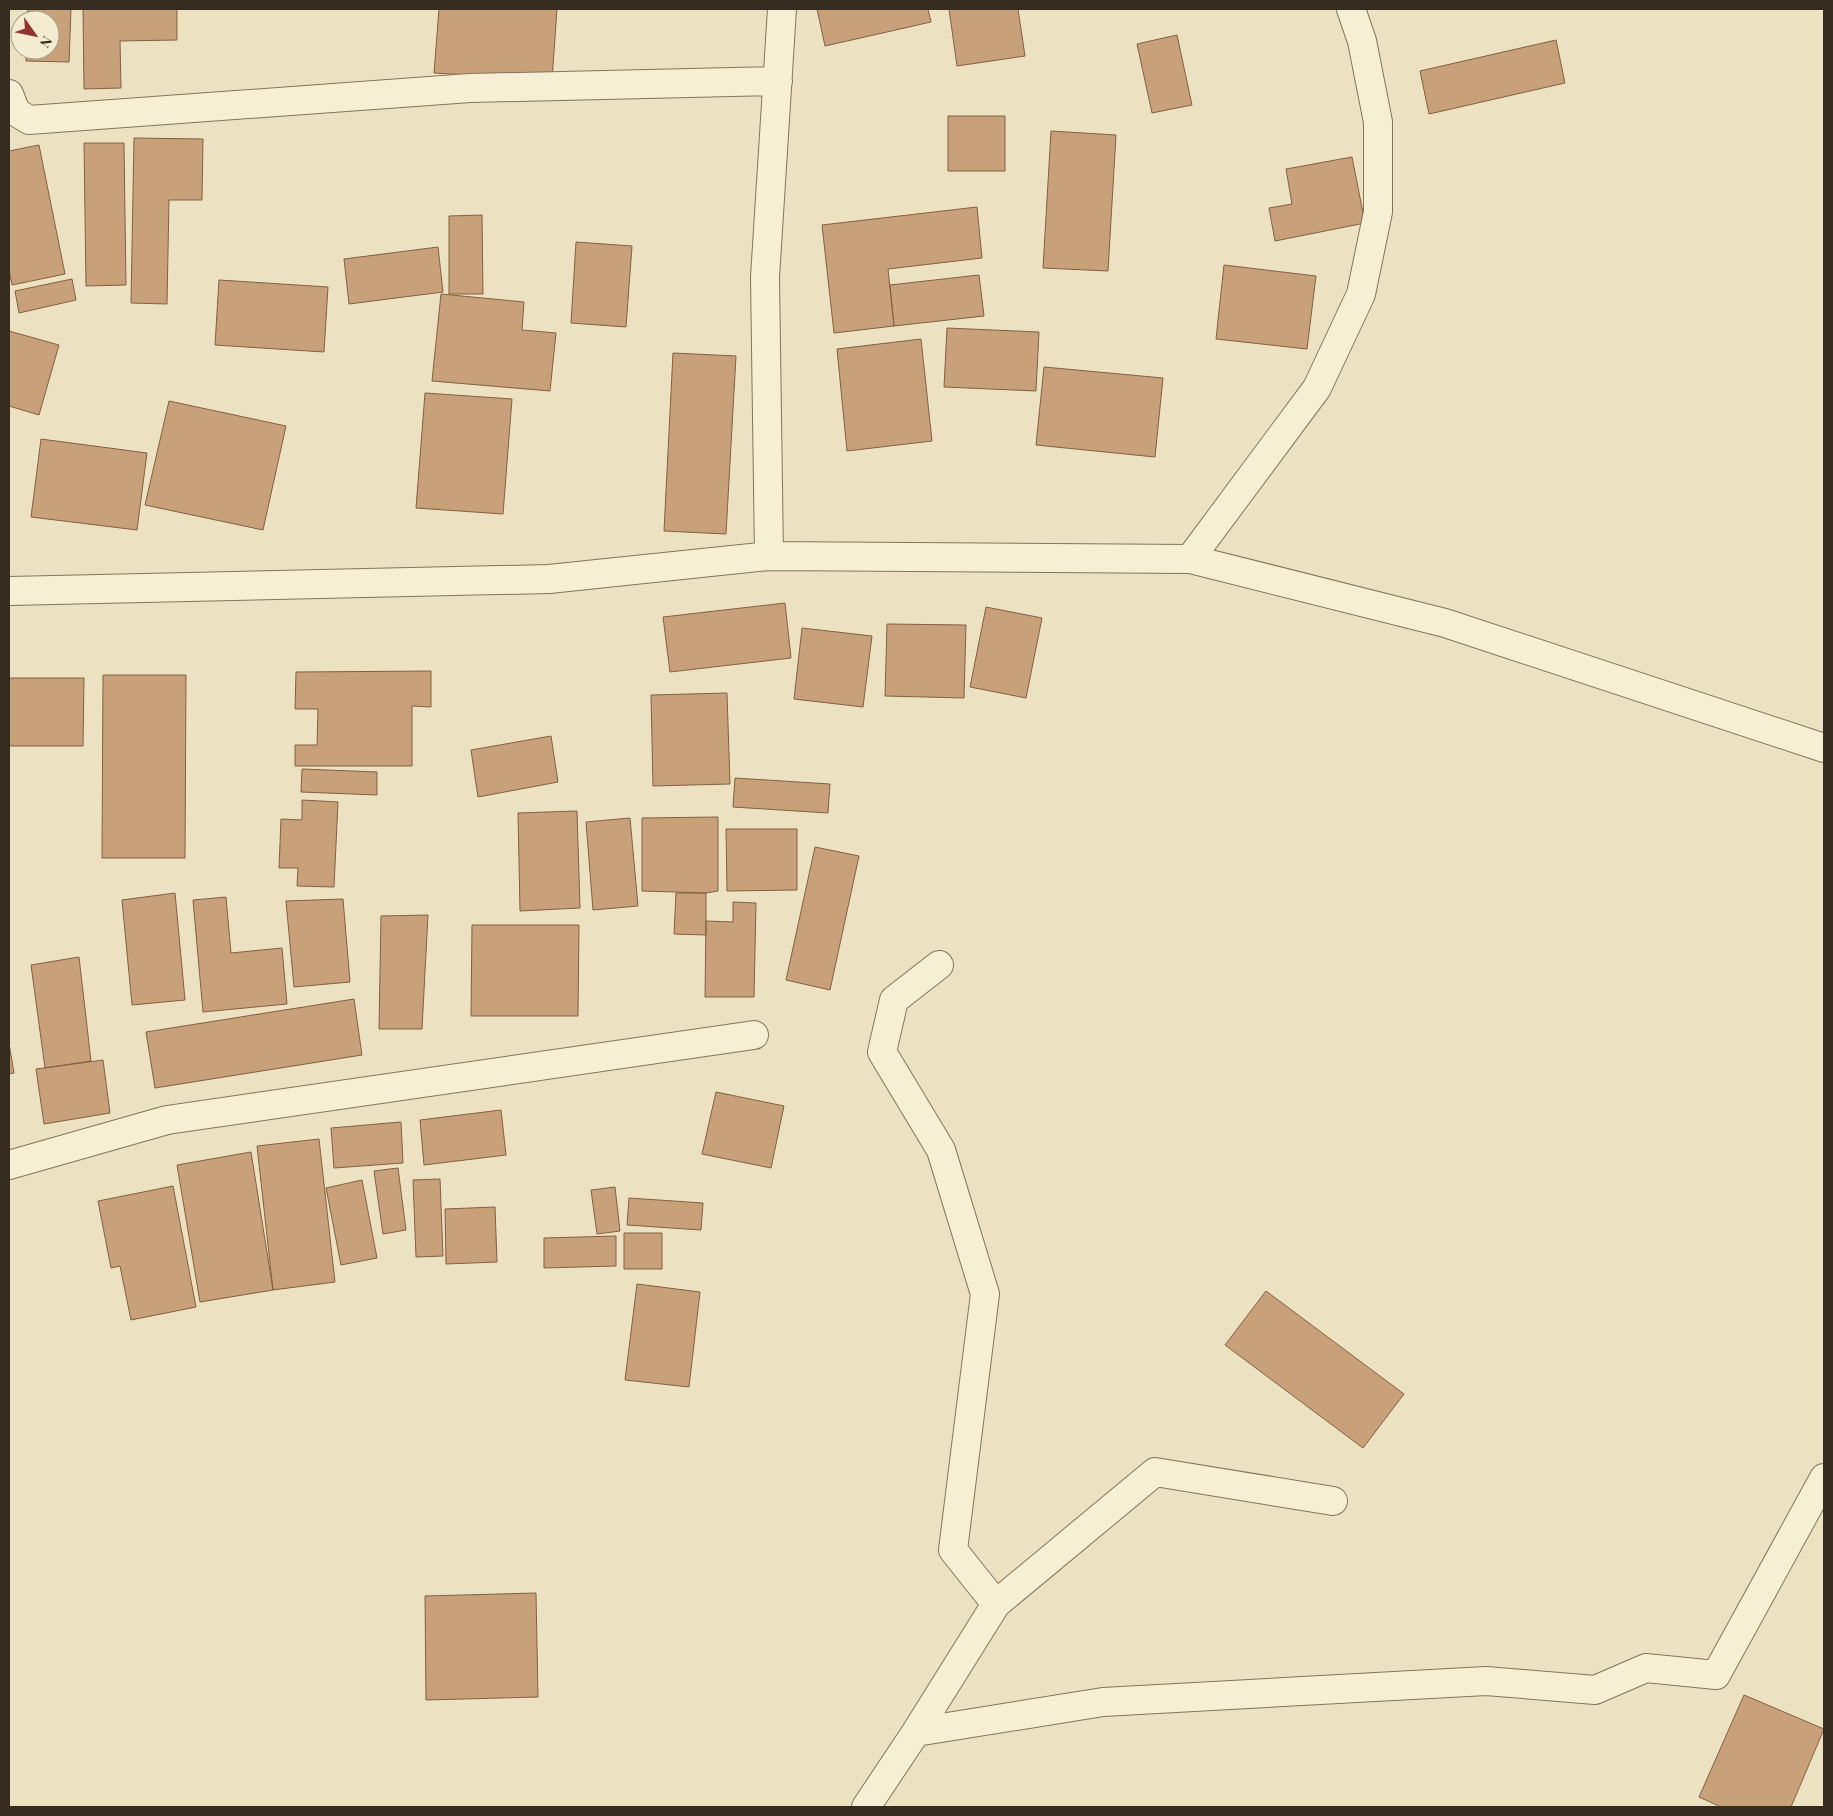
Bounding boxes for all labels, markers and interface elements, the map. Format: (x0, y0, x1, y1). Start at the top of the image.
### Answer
north arrow (10, 10, 60, 60)
text: N (36, 33, 57, 52)

